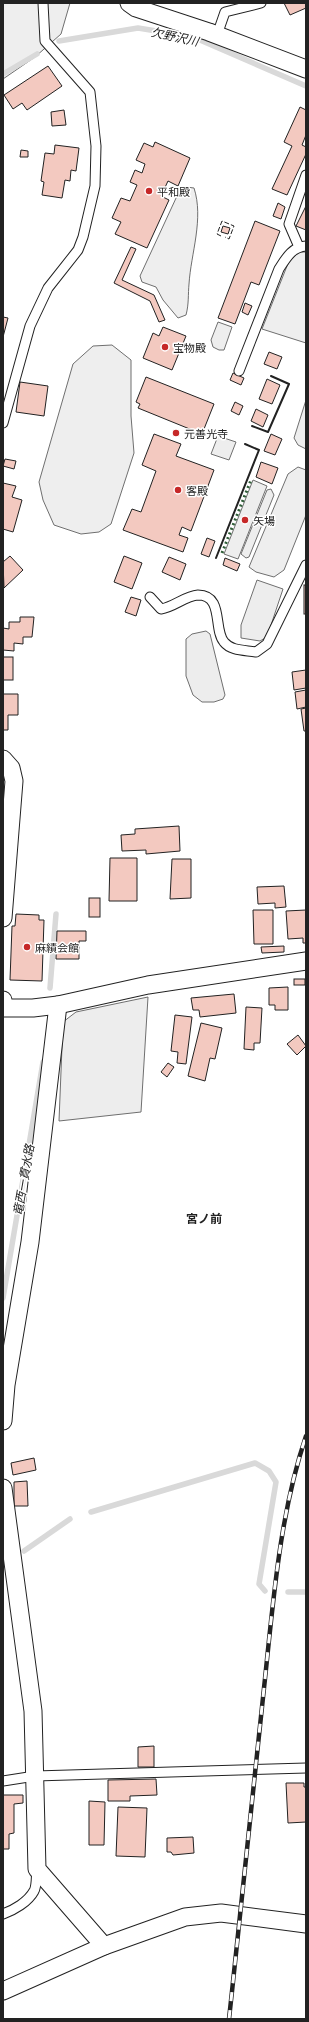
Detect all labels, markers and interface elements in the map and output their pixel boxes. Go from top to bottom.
water label: 欠野沢川 [150,24,202,48]
place label: 平和殿 [157,185,190,198]
marker: 平和殿 [144,186,154,196]
place label: 宝物殿 [173,341,206,354]
marker: 宝物殿 [160,342,170,352]
place label: 元善光寺 [184,427,228,440]
marker: 元善光寺 [171,428,181,438]
place label: 客殿 [186,484,208,497]
marker: 客殿 [173,485,183,495]
place label: 矢場 [253,514,275,527]
marker: 矢場 [240,515,250,525]
place label: 麻績会館 [35,941,79,954]
marker: 麻績会館 [22,942,32,952]
water label: 竜西一貫水路 [10,1142,36,1217]
district label: 宮ノ前 [186,1211,222,1225]

